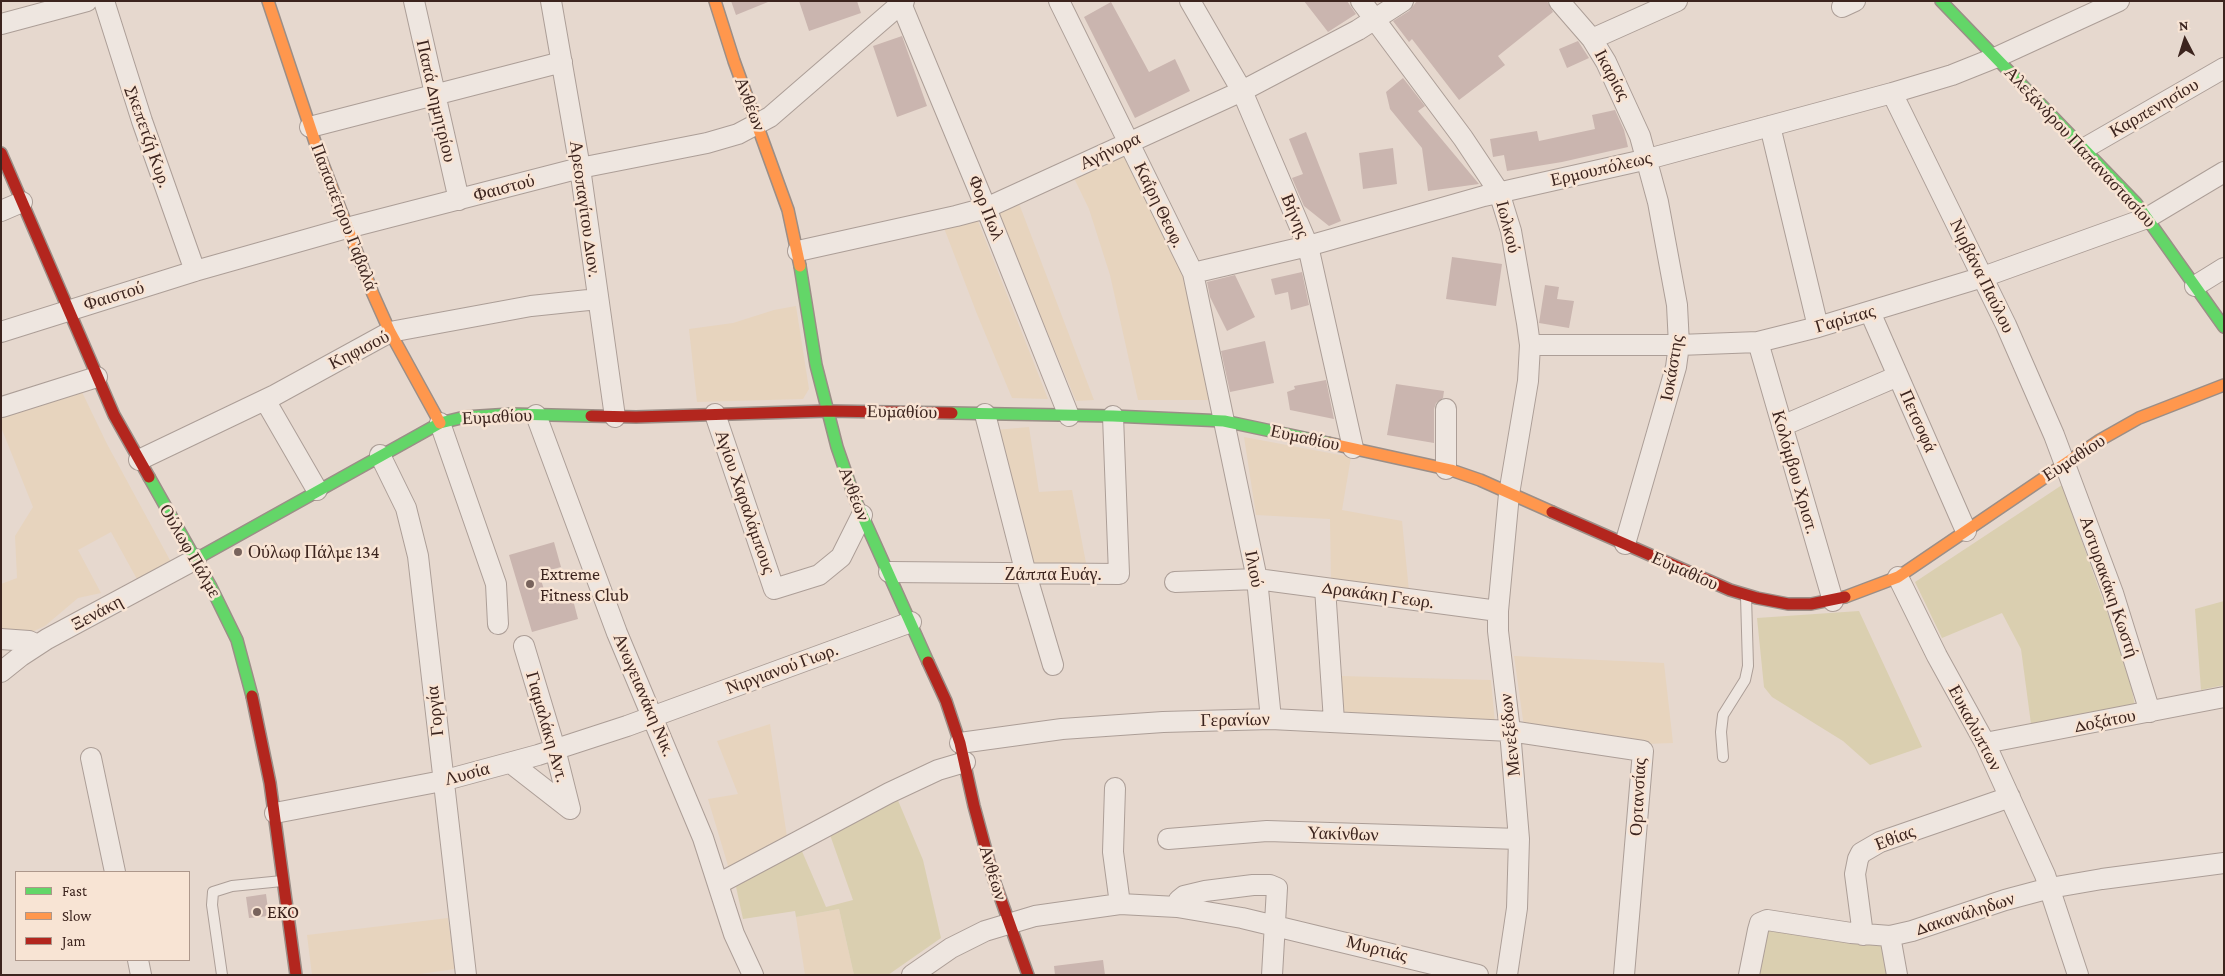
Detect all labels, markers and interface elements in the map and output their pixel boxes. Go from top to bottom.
north arrow [2160,15,2210,65]
text: N [2178,17,2189,33]
street label: Παπά Δημητρίου [411,38,461,164]
street label: Ικαρίας [1590,46,1634,104]
street label: Αλεξάνδρου Παπαναστασίου [2000,62,2160,232]
street label: Ανθέων [730,74,770,134]
street label: Καρπενησίου [2106,74,2202,142]
street label: Σκεπετζή Κυρ. [121,83,175,191]
street label: Αγήνορα [1076,128,1144,174]
street label: Αρεοπαγίτου Διον. [565,139,605,279]
street label: Παπαπέτρου Γαβαλά [306,140,382,294]
street label: Ερμουπόλεως [1548,147,1654,191]
street label: Καΐρη Θεοφ. [1129,159,1189,251]
street label: Φαιστού [471,170,537,206]
street label: Φορ Πωλ [963,172,1009,244]
street label: Βήνης [1276,191,1314,241]
street label: Ιωλκού [1491,199,1525,255]
street label: Νιρβάνα Παύλου [1945,215,2019,337]
street label: Φαιστού [81,277,147,315]
street label: Γαρίπας [1813,300,1877,338]
street label: Κηφισού [325,326,393,374]
street label: Ιοκάστης [1656,333,1688,403]
street label: Πετσοφά [1895,386,1941,456]
street label: Ευμαθίου [867,401,937,423]
street label: Ευμαθίου [461,404,533,430]
street label: Κολόμβου Χριστ. [1767,408,1823,536]
street label: Ευμαθίου [1268,420,1342,456]
street label: Αγίου Χαραλάμπους [710,427,780,577]
street label: Ευμαθίου [2039,430,2109,486]
street label: Ανθέων [834,464,874,524]
street label: Ούλωφ Πάλμε [154,500,226,602]
street label: Αστυρακάκη Κωστή [2075,514,2143,660]
place label: Ούλωφ Πάλμε 134 [248,541,380,563]
marker: Ούλωφ Πάλμε 134 [232,546,244,558]
street label: Ευμαθίου [1648,547,1722,595]
street label: Ιλιού [1240,549,1268,589]
place label: Extreme Fitness Club [540,563,629,606]
street label: Ζάππα Ευάγ. [1004,563,1102,585]
street label: Δρακάκη Γεωρ. [1321,576,1435,614]
marker: Extreme Fitness Club [524,578,536,590]
street label: Ξενάκη [68,591,126,635]
street label: Ανωγειανάκη Νικ. [608,630,680,760]
street label: Νιργιανού Γιωρ. [723,639,841,699]
street label: Γιαμαλάκη Αντ. [521,669,573,785]
street label: Ευκαλύπτων [1943,681,2007,775]
street label: Γοργία [422,685,448,737]
street label: Μενεξέδων [1495,692,1525,778]
street label: Δοξάτου [2072,704,2138,738]
street label: Γερανίων [1200,709,1270,731]
street label: Λυσία [442,758,492,790]
street label: Ορτανσίας [1625,758,1651,836]
street label: Εθίας [1872,821,1918,855]
street label: Υακίνθων [1307,822,1379,846]
street label: Ανθέων [974,843,1012,903]
legend [15,871,190,961]
text: Fast [62,883,87,899]
street label: Δακανάληδων [1913,888,2017,940]
place label: EKO [267,901,299,923]
marker: EKO [251,906,263,918]
text: Slow [62,908,91,924]
street label: Μυρτιάς [1344,931,1410,967]
text: Jam [62,933,85,949]

